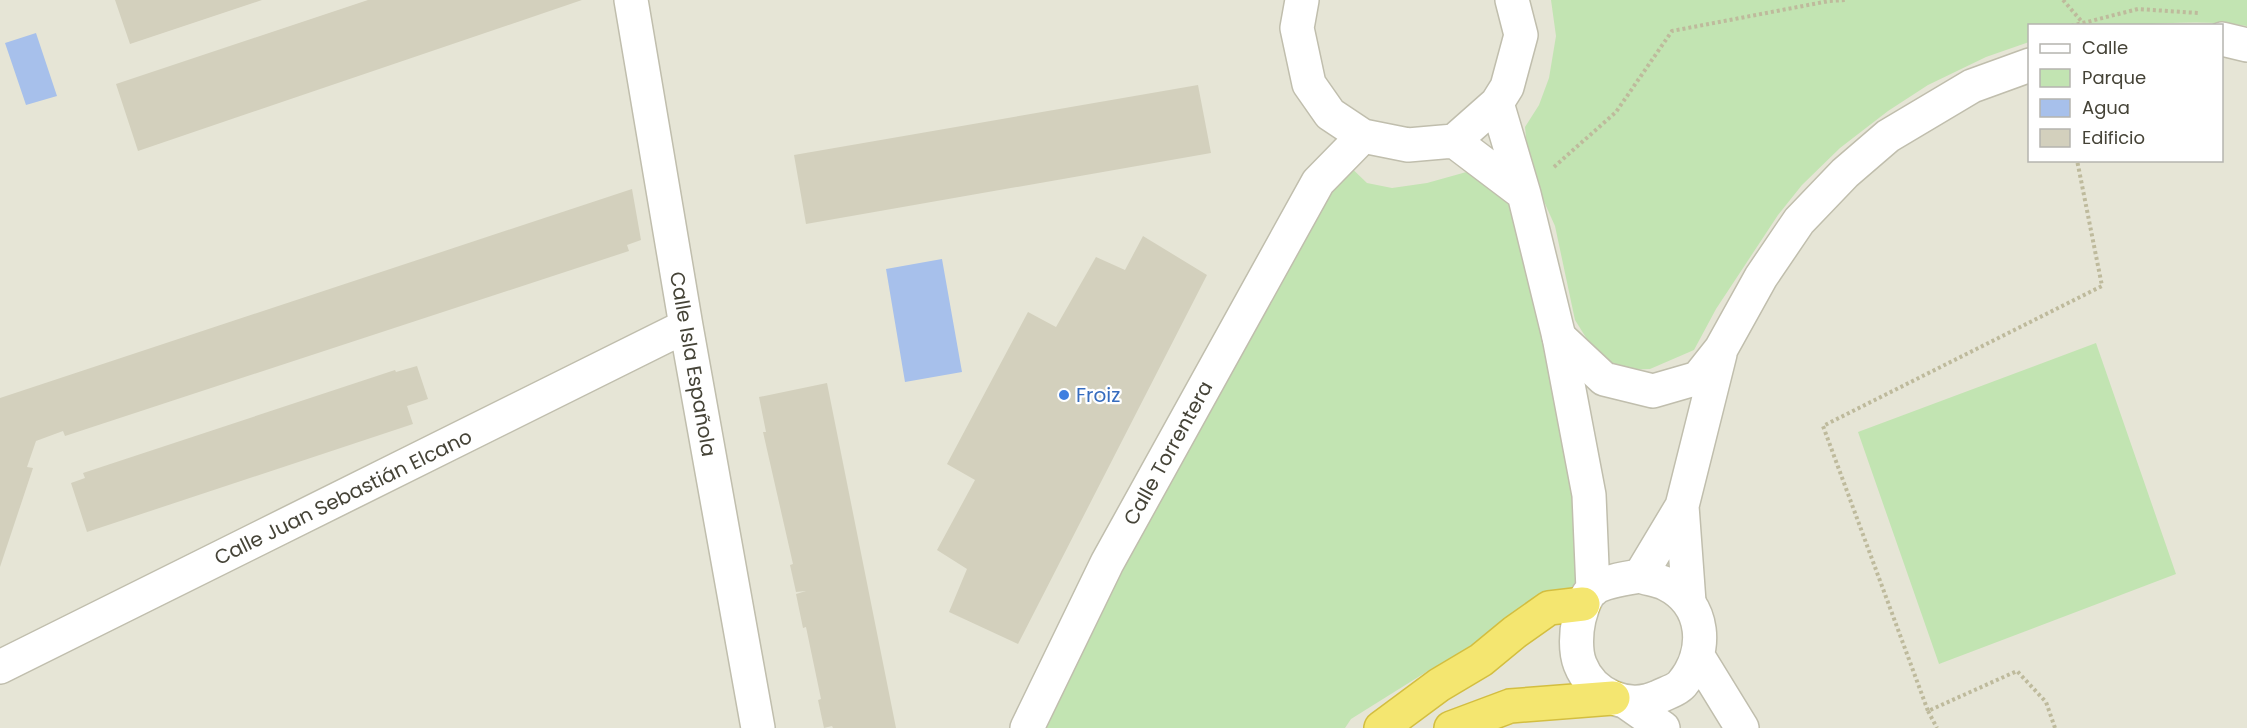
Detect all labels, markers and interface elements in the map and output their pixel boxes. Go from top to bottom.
legend [2028,24,2223,162]
text: Calle [2082,35,2128,60]
text: Parque [2082,65,2146,90]
text: Agua [2082,95,2130,120]
text: Edificio [2082,125,2145,150]
street label: Calle Isla Española [663,269,723,459]
street label: Calle Torrentera [1117,376,1219,530]
place label: Froiz [1076,381,1120,409]
marker: Froiz [1057,388,1071,402]
street label: Calle Juan Sebastián Elcano [209,422,477,572]

